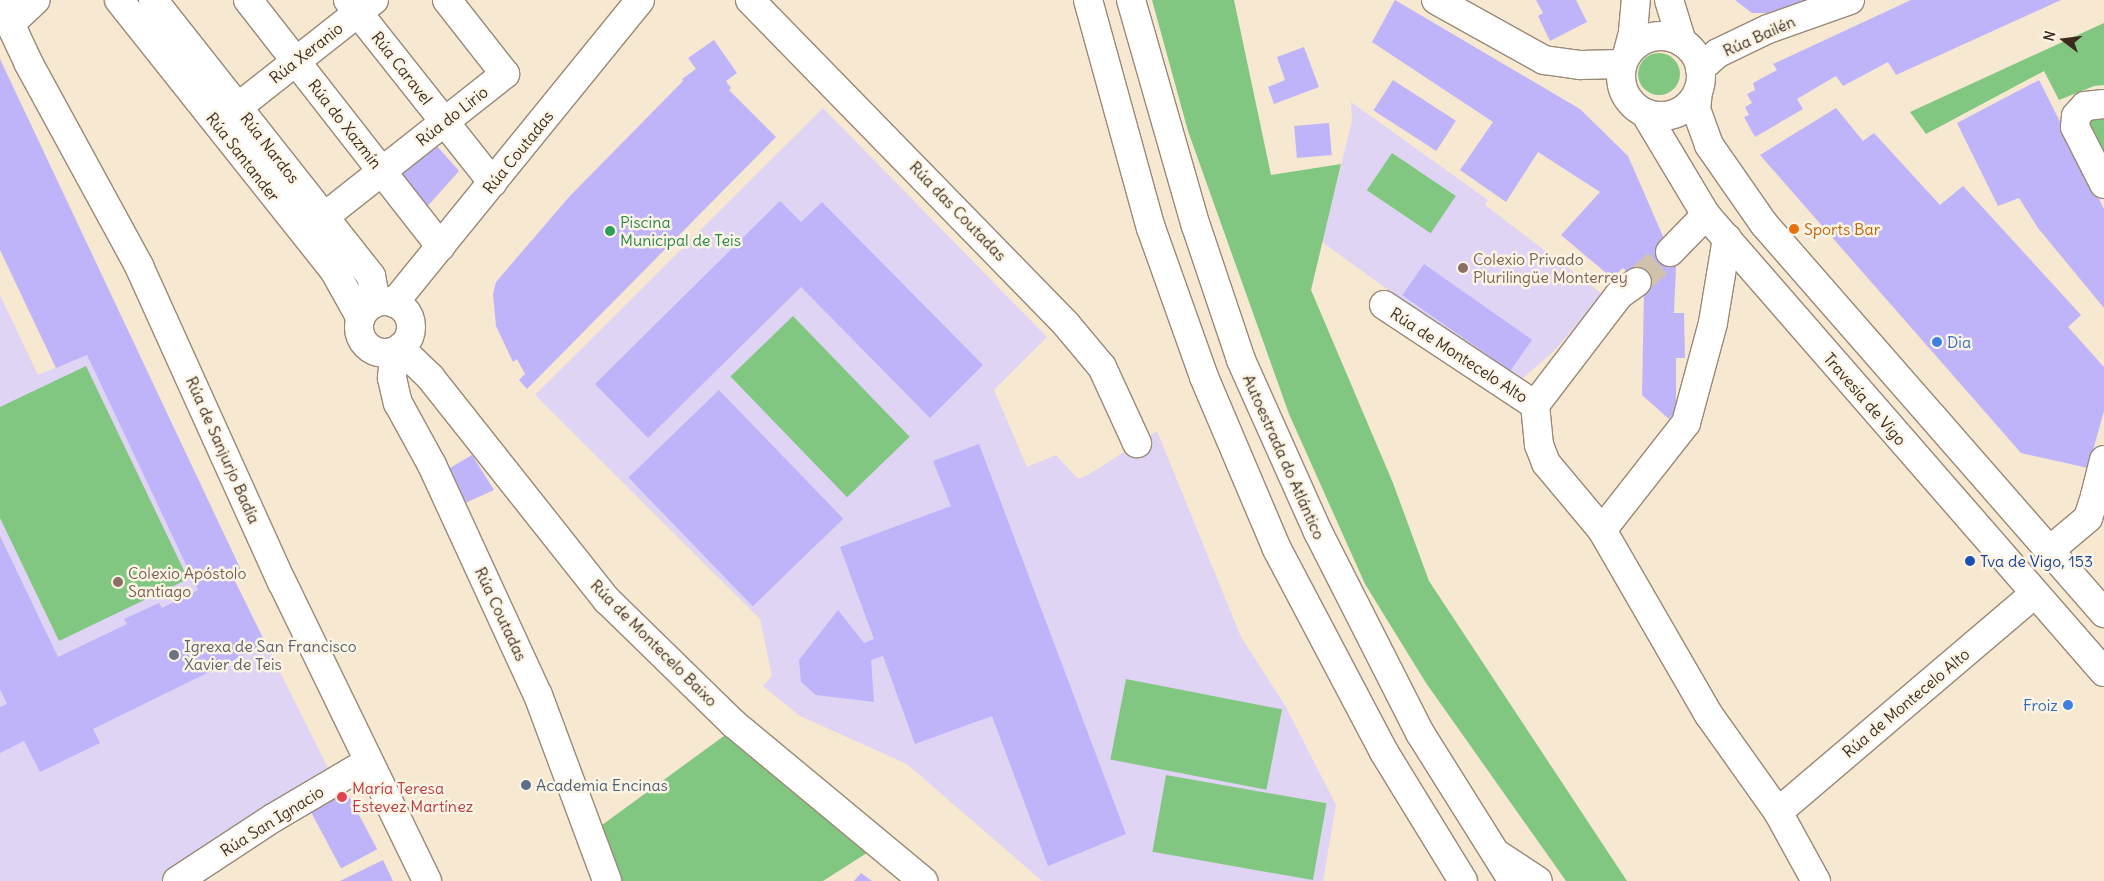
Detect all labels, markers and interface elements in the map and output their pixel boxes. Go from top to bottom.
street label: Rúa Bailén [1720,12,1798,60]
north arrow [2039,15,2089,65]
street label: Rúa Xeranio [266,18,346,88]
street label: Rúa Caravel [368,28,436,108]
text: N [2040,29,2059,43]
street label: Rúa do Xazmín [304,76,386,172]
street label: Rúa do Lirio [412,82,492,150]
street label: Rúa Coutadas [479,107,557,197]
street label: Rúa Santander [202,109,284,205]
street label: Rúa Nardos [236,109,304,187]
street label: Rúa das Coutadas [906,157,1010,265]
place label: Piscina Municipal de Teis [620,212,741,250]
place label: Sports Bar [1804,219,1880,239]
marker: Sports Bar [1788,223,1800,235]
marker: Piscina Municipal de Teis [604,225,616,237]
place label: Colexio Privado Plurilingüe Monterrey [1473,249,1628,287]
marker: Colexio Privado Plurilingüe Monterrey [1457,262,1469,274]
street label: Rúa de Montecelo Alto [1387,303,1531,407]
place label: Dia [1947,332,1971,352]
marker: Dia [1931,336,1943,348]
street label: Travesía de Vigo [1820,349,1910,449]
street label: Autoestrada do Atlántico [1239,372,1329,542]
street label: Rúa de Sanjurjo Badía [182,374,264,526]
place label: Tva de Vigo, 153 [1980,551,2093,571]
marker: Tva de Vigo, 153 [1964,555,1976,567]
place label: Colexio Apóstolo Santiago [128,563,246,601]
street label: Rúa Coutadas [471,564,531,664]
marker: Colexio Apóstolo Santiago [112,576,124,588]
street label: Rúa de Montecelo Baixo [587,576,721,710]
place label: Igrexa de San Francisco Xavier de Teis [184,636,357,674]
street label: Rúa de Montecelo Alto [1839,644,1973,762]
marker: Igrexa de San Francisco Xavier de Teis [168,649,180,661]
place label: Froiz [2023,695,2058,715]
marker: Froiz [2062,699,2074,711]
place label: Academia Encinas [536,775,668,795]
place label: María Teresa Estevez Martínez [352,778,473,816]
marker: Academia Encinas [520,779,532,791]
street label: Rúa San Ignacio [217,782,327,860]
marker: María Teresa Estevez Martínez [336,791,348,803]

